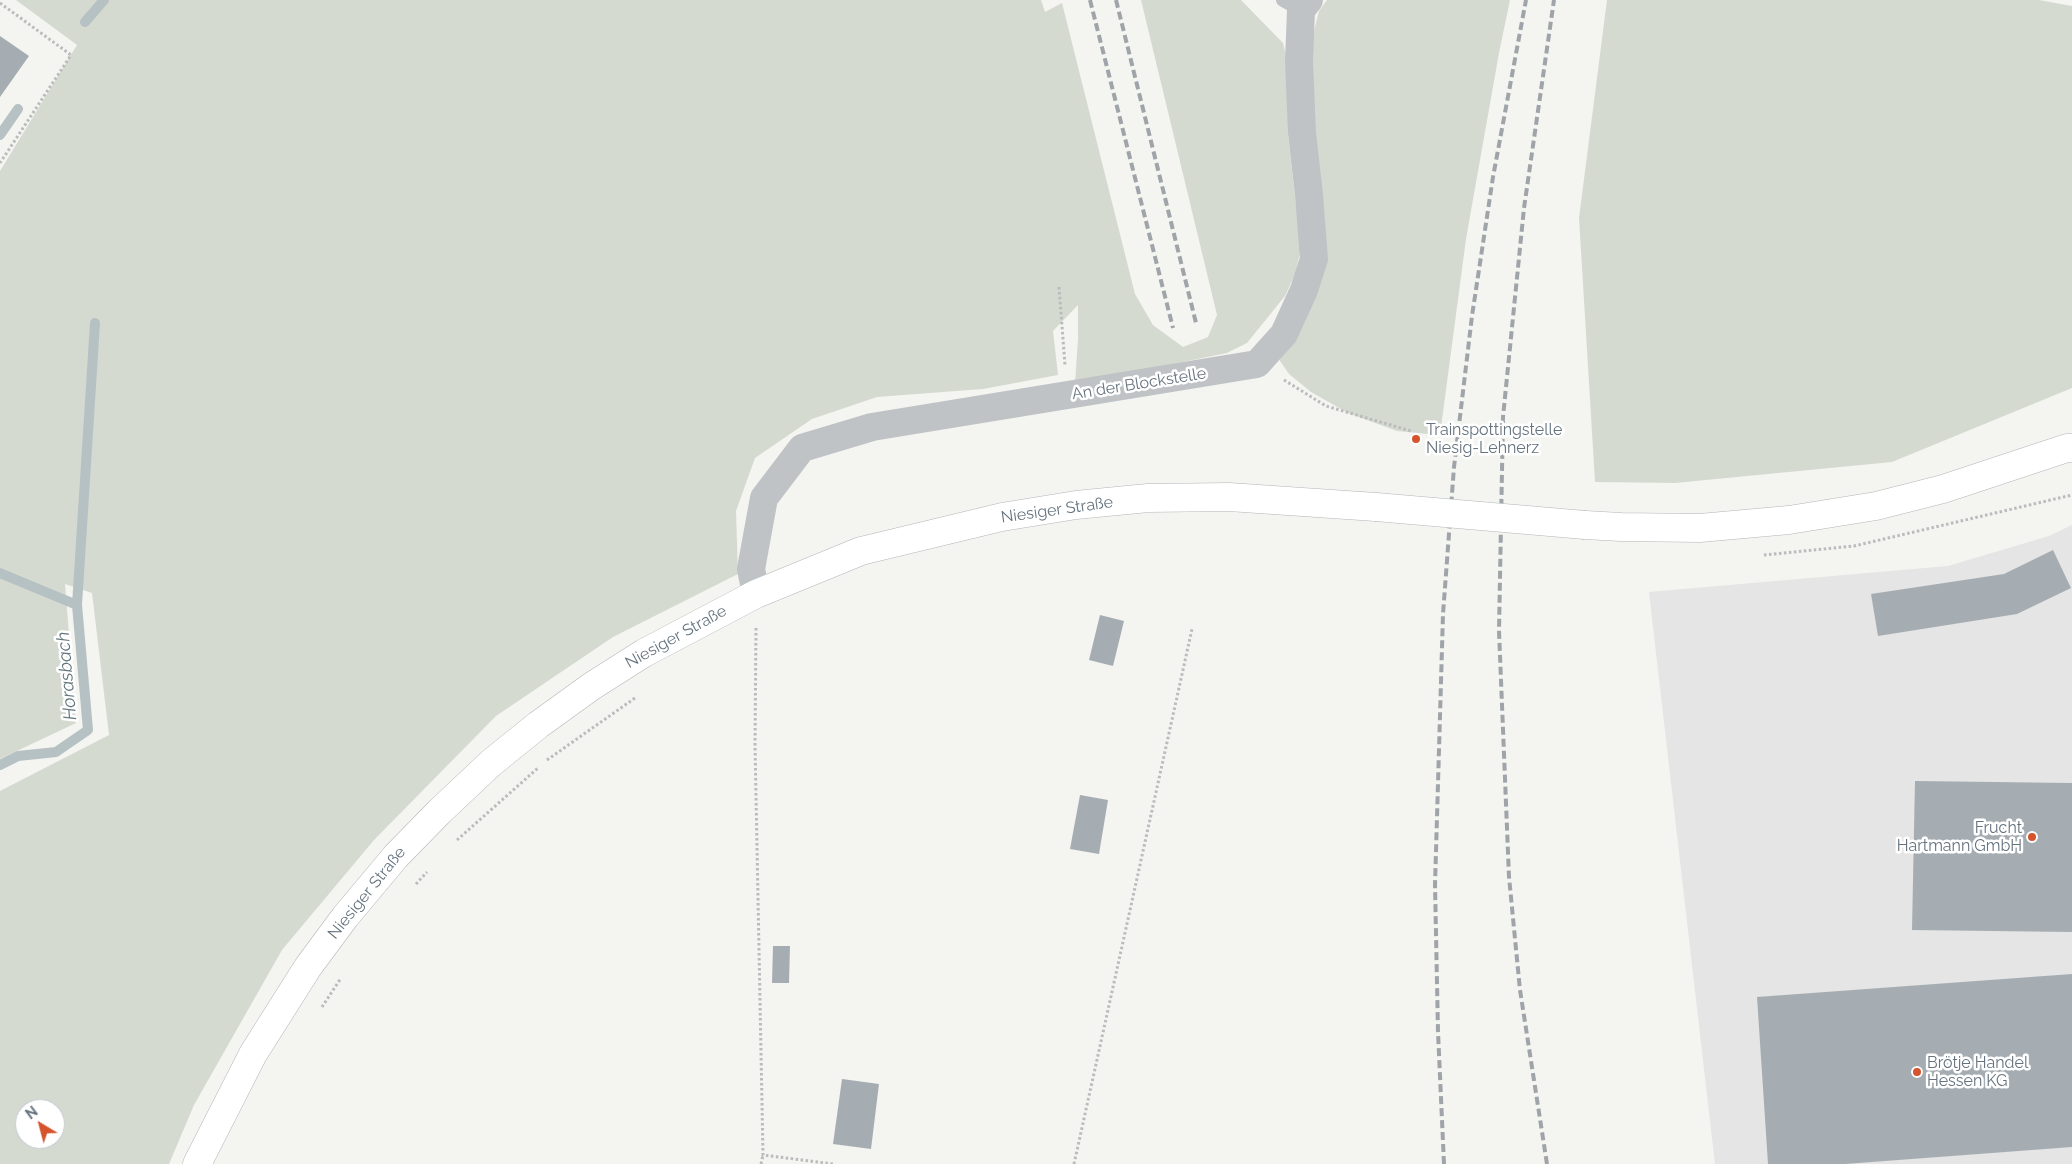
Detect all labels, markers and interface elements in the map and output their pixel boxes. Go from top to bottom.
street label: An der Blockstelle [1071,364,1207,404]
place label: Trainspottingstelle Niesig-Lehnerz [1426,420,1562,458]
marker: Trainspottingstelle Niesig-Lehnerz [1410,433,1422,445]
street label: Niesiger Straße [1000,493,1114,527]
street label: Niesiger Straße [622,601,730,673]
water label: Horasbach [52,631,82,721]
place label: Frucht Hartmann GmbH [1897,818,2022,856]
marker: Frucht Hartmann GmbH [2026,831,2038,843]
street label: Niesiger Straße [324,843,410,943]
place label: Brötje Handel Hessen KG [1927,1053,2028,1091]
marker: Brötje Handel Hessen KG [1911,1066,1923,1078]
north arrow [15,1099,65,1149]
text: N [22,1103,41,1122]

